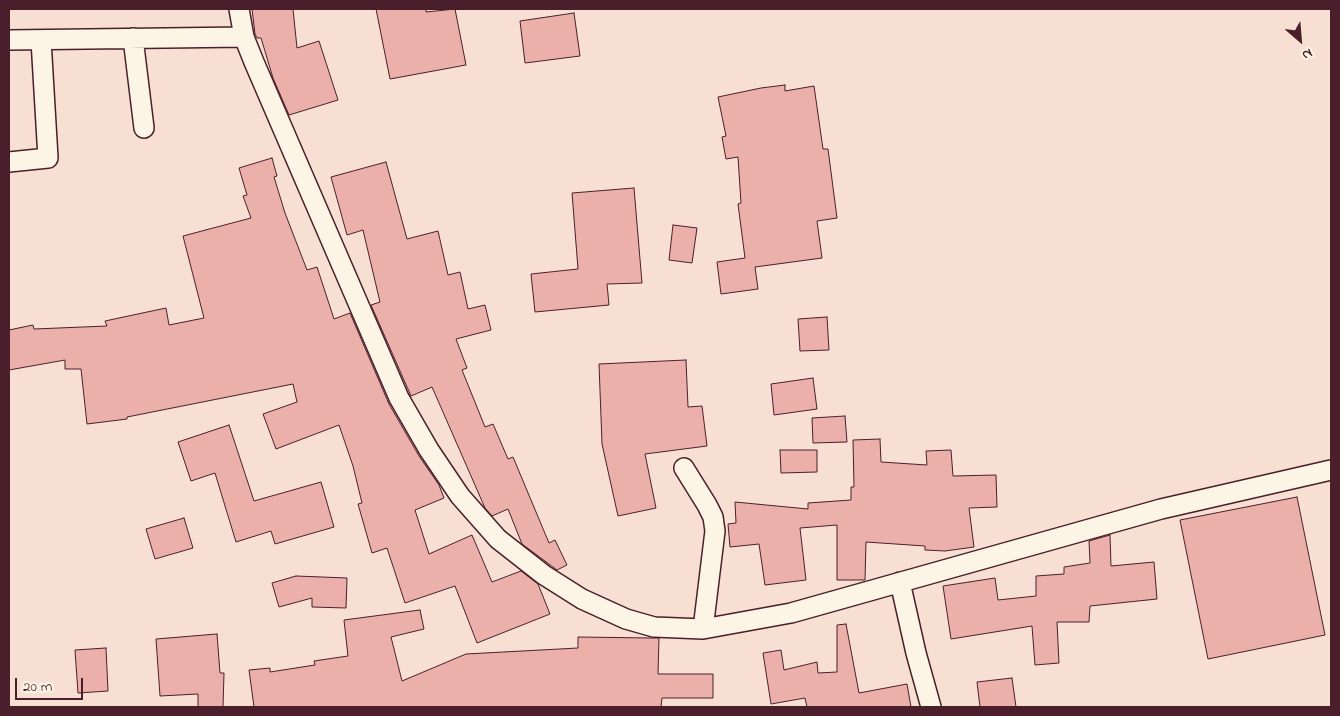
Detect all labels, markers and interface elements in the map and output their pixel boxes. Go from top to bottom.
north arrow [1275,15,1325,65]
text: N [1298,42,1316,65]
scale bar [18,668,85,700]
text: 20 m [23,676,52,698]

